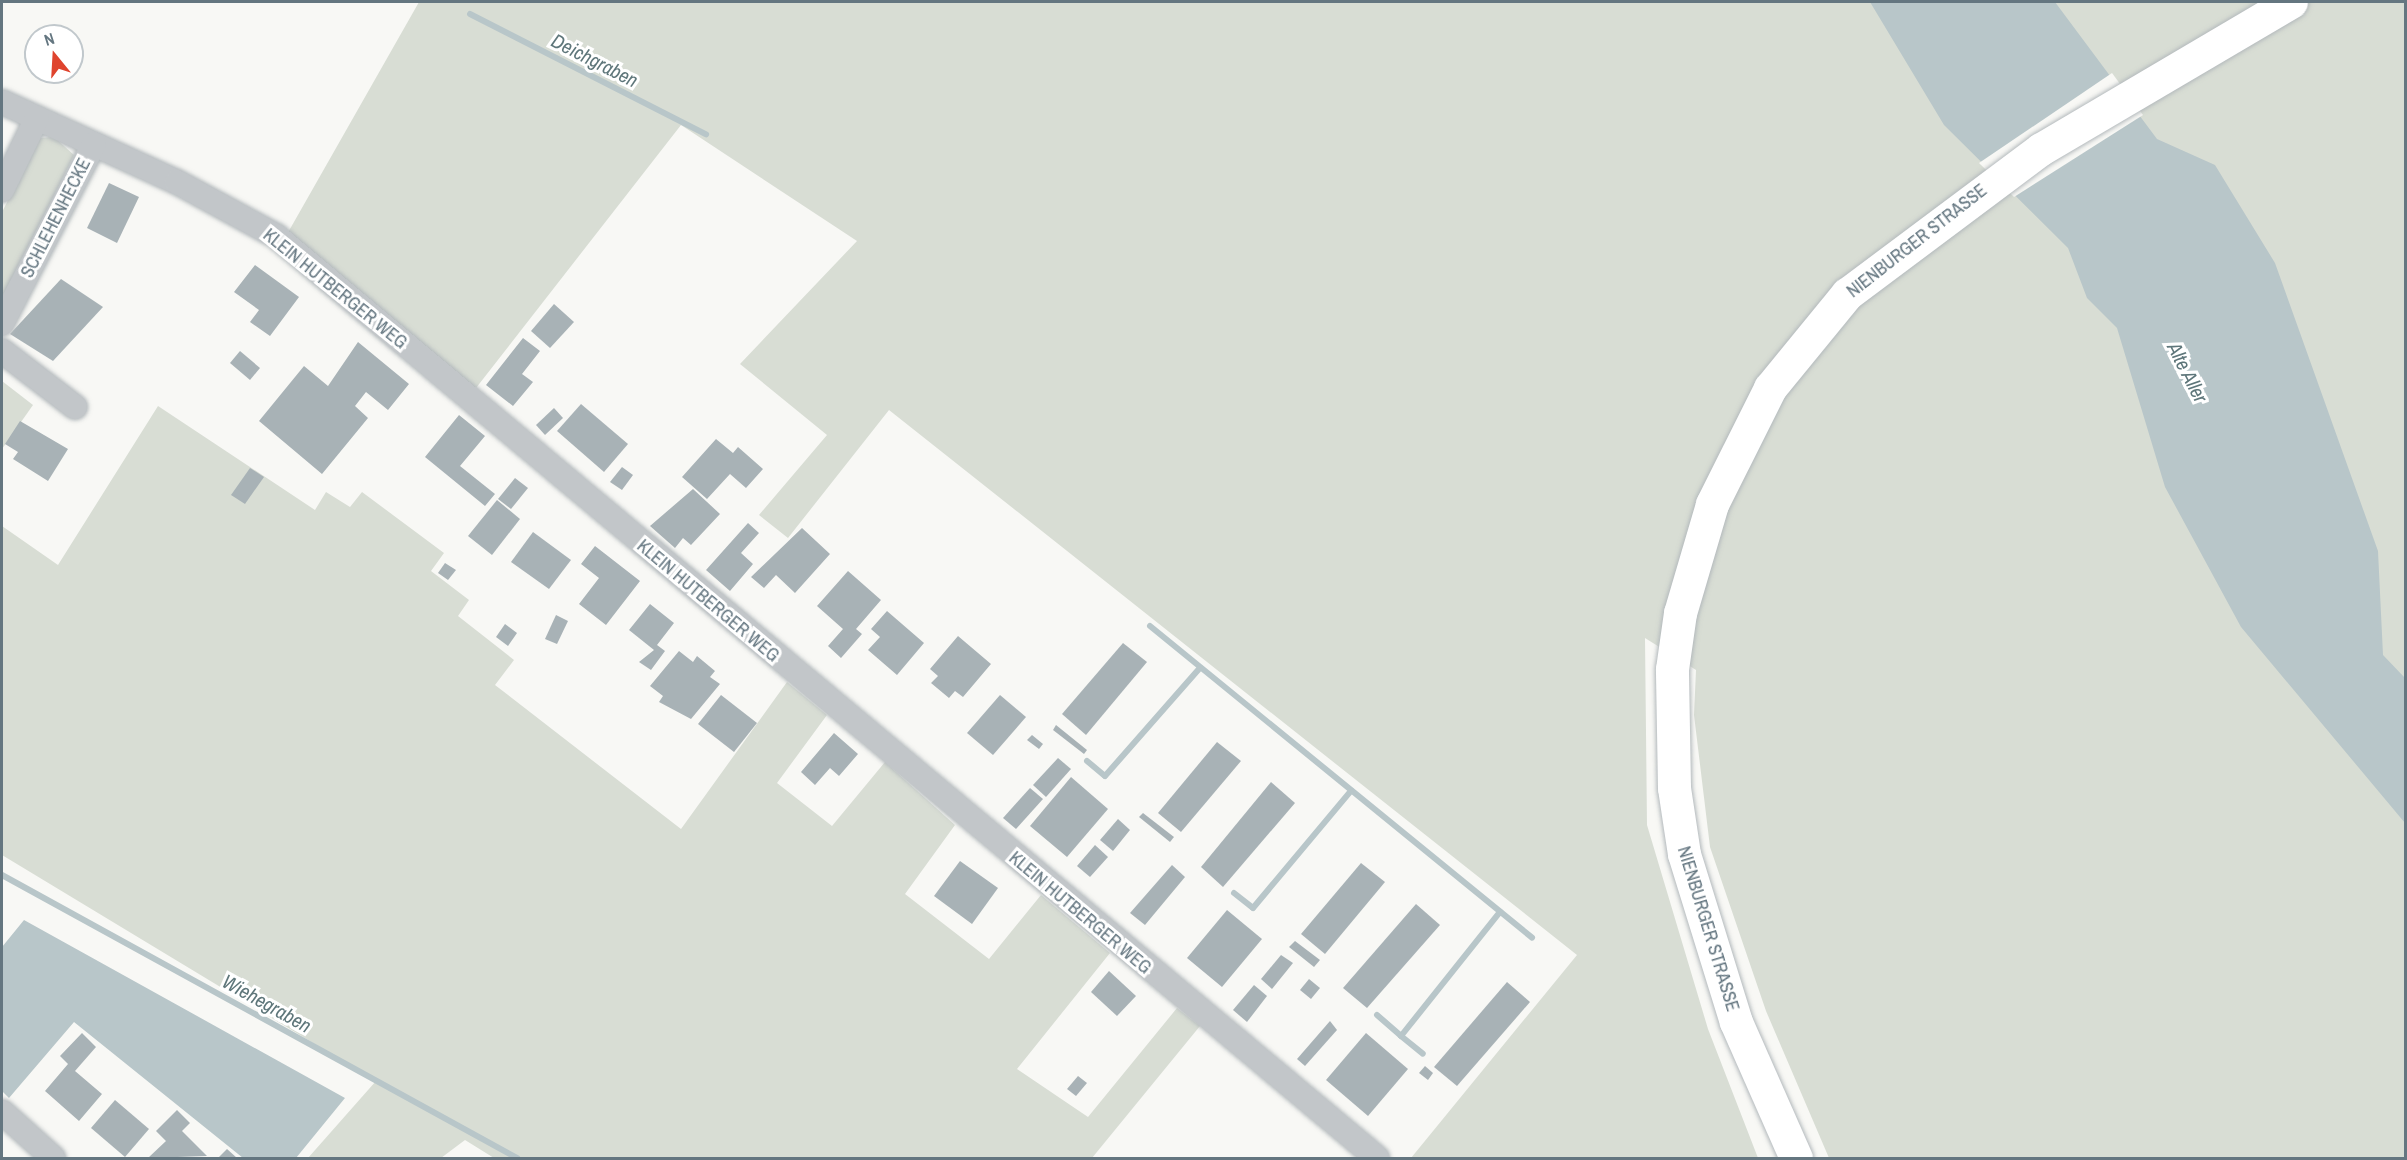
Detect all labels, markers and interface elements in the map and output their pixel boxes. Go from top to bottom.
north arrow [24,24,84,84]
text: N [41,27,57,51]
water label: Deichgraben [548,28,642,92]
street label: SCHLEHENHECKE [17,155,95,281]
street label: NIENBURGER STRASSE [1843,180,1991,302]
street label: KLEIN HUTBERGER WEG [259,224,411,354]
water label: Alte Aller [2162,337,2214,407]
street label: KLEIN HUTBERGER WEG [633,535,783,667]
street label: NIENBURGER STRASSE [1673,844,1743,1014]
street label: KLEIN HUTBERGER WEG [1005,847,1155,979]
water label: Wiehegraben [218,969,316,1037]

